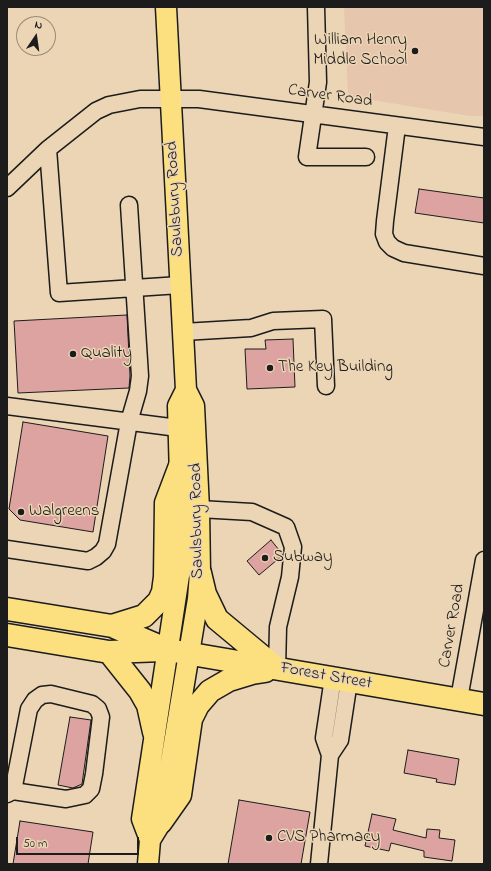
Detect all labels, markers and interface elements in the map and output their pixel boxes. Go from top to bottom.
north arrow [16,16,56,56]
text: N [33,17,44,34]
place label: William Henry Middle School [313,31,407,71]
marker: William Henry Middle School [410,46,420,56]
street label: Carver Road [287,81,373,113]
street label: Saulsbury Road [163,141,189,257]
place label: Quality [81,344,132,364]
marker: Quality [68,349,78,359]
place label: The Key Building [278,358,393,378]
marker: The Key Building [265,363,275,373]
street label: Saulsbury Road [187,463,209,579]
place label: Walgreens [29,502,99,522]
marker: Walgreens [16,507,26,517]
place label: Subway [273,548,332,568]
marker: Subway [260,553,270,563]
street label: Carver Road [436,582,470,670]
street label: Forest Street [279,659,373,695]
place label: CVS Pharmacy [277,828,380,848]
scale bar [18,829,141,855]
marker: CVS Pharmacy [264,833,274,843]
text: 50 m [23,835,47,853]

